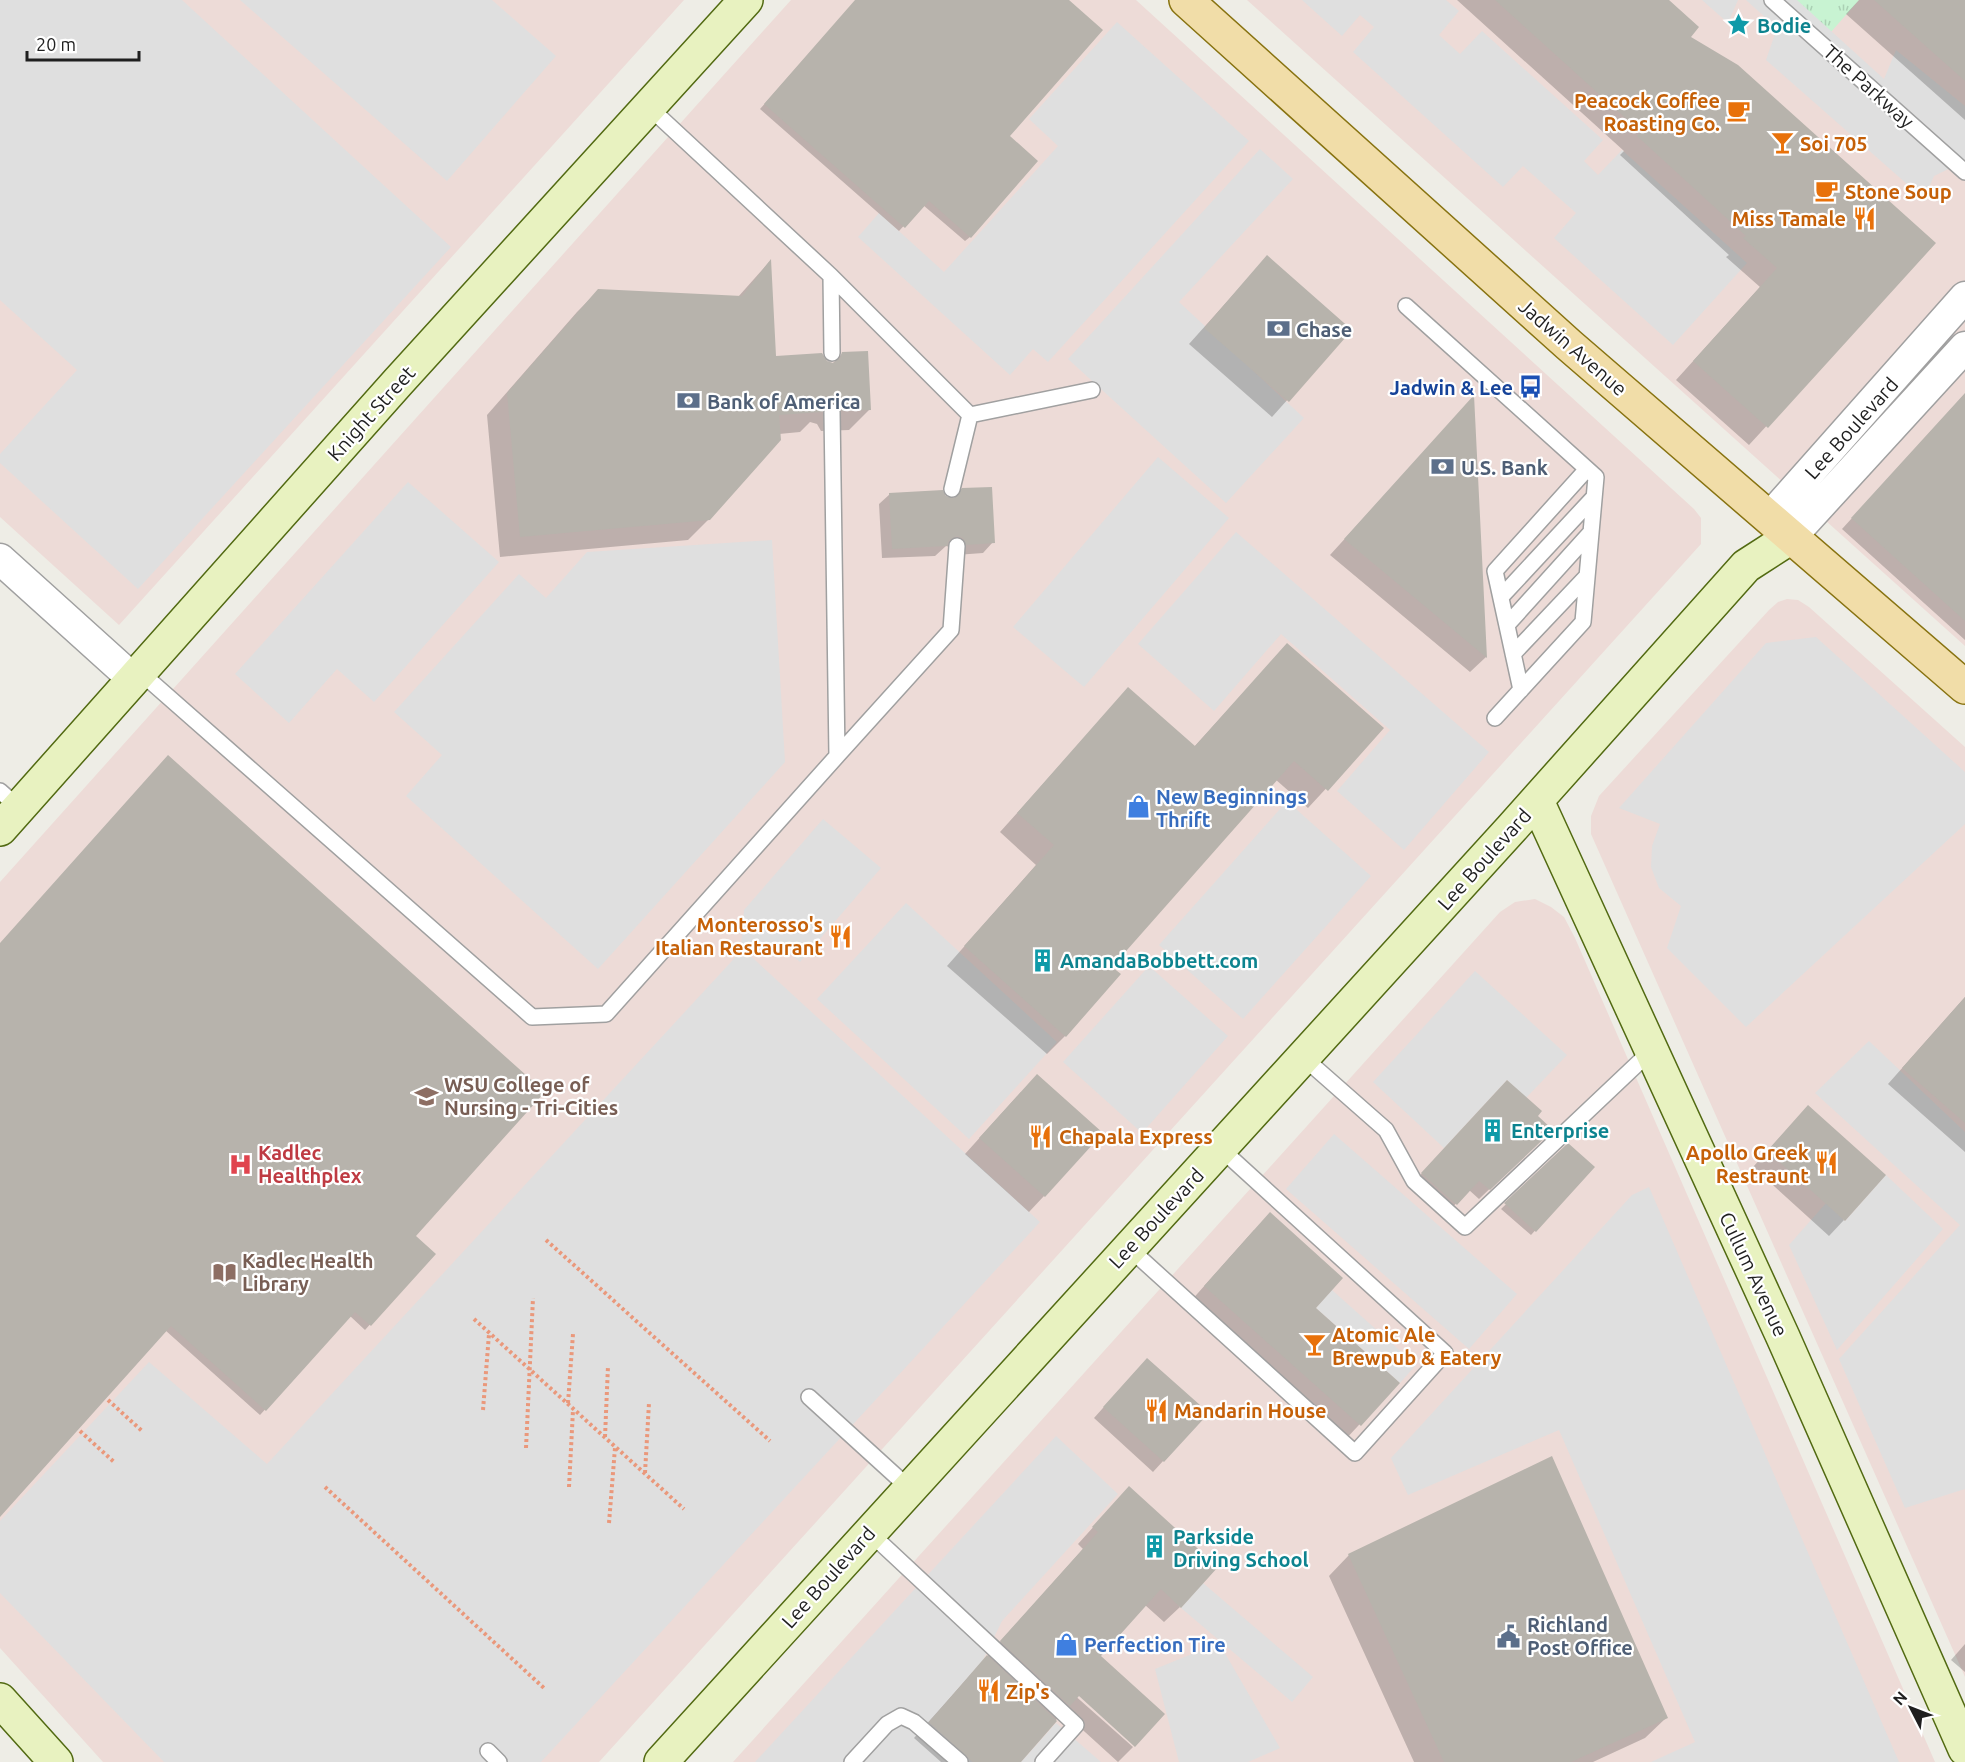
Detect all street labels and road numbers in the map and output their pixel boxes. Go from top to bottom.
street label: The Parkway [1819,40,1919,133]
street label: Jadwin Avenue [1514,294,1632,400]
street label: Knight Street [322,361,420,465]
street label: Lee Boulevard [1800,373,1902,483]
street label: Lee Boulevard [1433,804,1535,914]
street label: Lee Boulevard [1104,1163,1208,1273]
street label: Cullum Avenue [1715,1208,1793,1340]
street label: Lee Boulevard [777,1522,879,1632]

